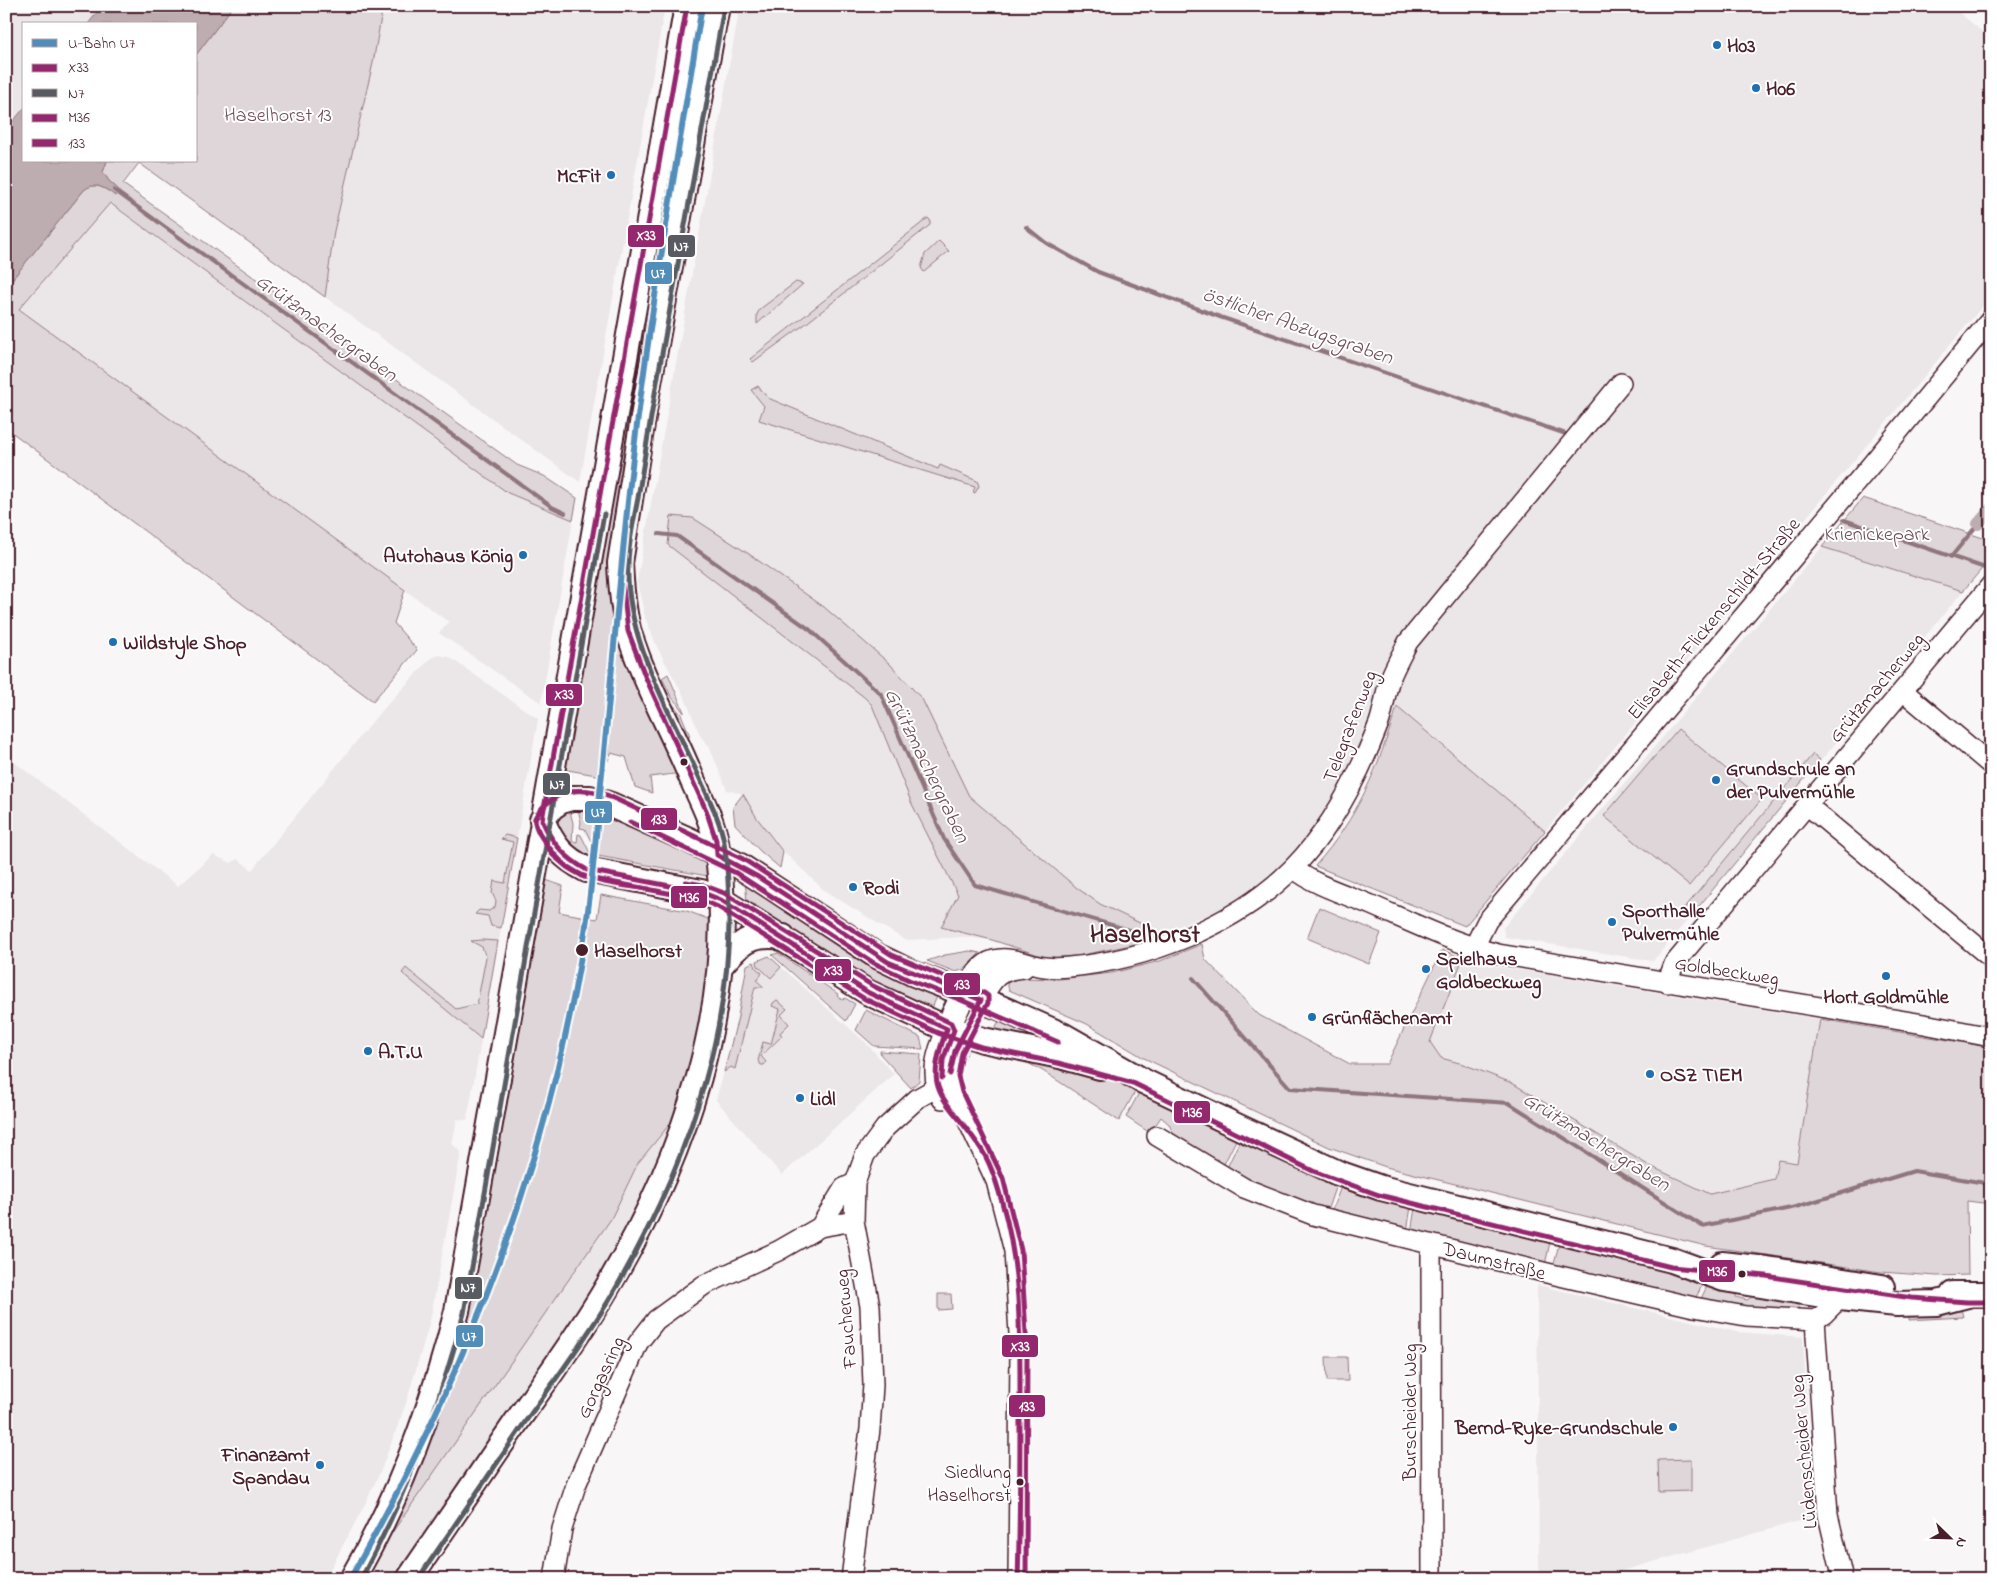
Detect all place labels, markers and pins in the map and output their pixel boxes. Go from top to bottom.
place label: H03 [1727,33,1756,62]
marker: H03 [1711,39,1723,51]
place label: H06 [1766,76,1795,105]
marker: H06 [1750,82,1762,94]
place label: McFit [557,163,601,192]
marker: McFit [605,169,617,181]
place label: Autohaus König [383,543,513,573]
marker: Autohaus König [517,549,529,561]
place label: Wildstyle Shop [123,630,247,660]
marker: Wildstyle Shop [107,636,119,648]
place label: Grundschule an der Pulvermühle [1726,756,1856,808]
unlabelled marker [679,757,689,767]
marker: Grundschule an der Pulvermühle [1710,774,1722,786]
place label: Rodi [863,875,900,904]
marker: Rodi [847,881,859,893]
place label: Sporthalle Pulvermühle [1622,898,1720,950]
marker: Sporthalle Pulvermühle [1606,916,1618,928]
place label: Haselhorst [594,938,682,967]
marker: Haselhorst [574,942,590,958]
place label: Spielhaus Goldbeckweg [1436,946,1541,999]
marker: Spielhaus Goldbeckweg [1420,963,1432,975]
marker: Hort Goldmühle [1880,970,1892,982]
place label: Hort Goldmühle [1823,984,1950,1013]
place label: Grünflächenamt [1322,1005,1453,1034]
marker: Grünflächenamt [1306,1011,1318,1023]
place label: A.T.U [378,1039,423,1068]
marker: A.T.U [362,1045,374,1057]
place label: OSZ TIEM [1660,1062,1743,1091]
marker: OSZ TIEM [1644,1068,1656,1080]
place label: Lidl [810,1086,836,1115]
marker: Lidl [794,1092,806,1104]
unlabelled marker [1737,1269,1747,1279]
place label: Bernd-Ryke-Grundschule [1454,1415,1664,1445]
marker: Bernd-Ryke-Grundschule [1667,1421,1679,1433]
place label: Finanzamt Spandau [221,1442,310,1494]
marker: Finanzamt Spandau [314,1459,326,1471]
place label: Siedlung Haselhorst [927,1460,1012,1510]
marker: Siedlung Haselhorst [1015,1477,1025,1487]

